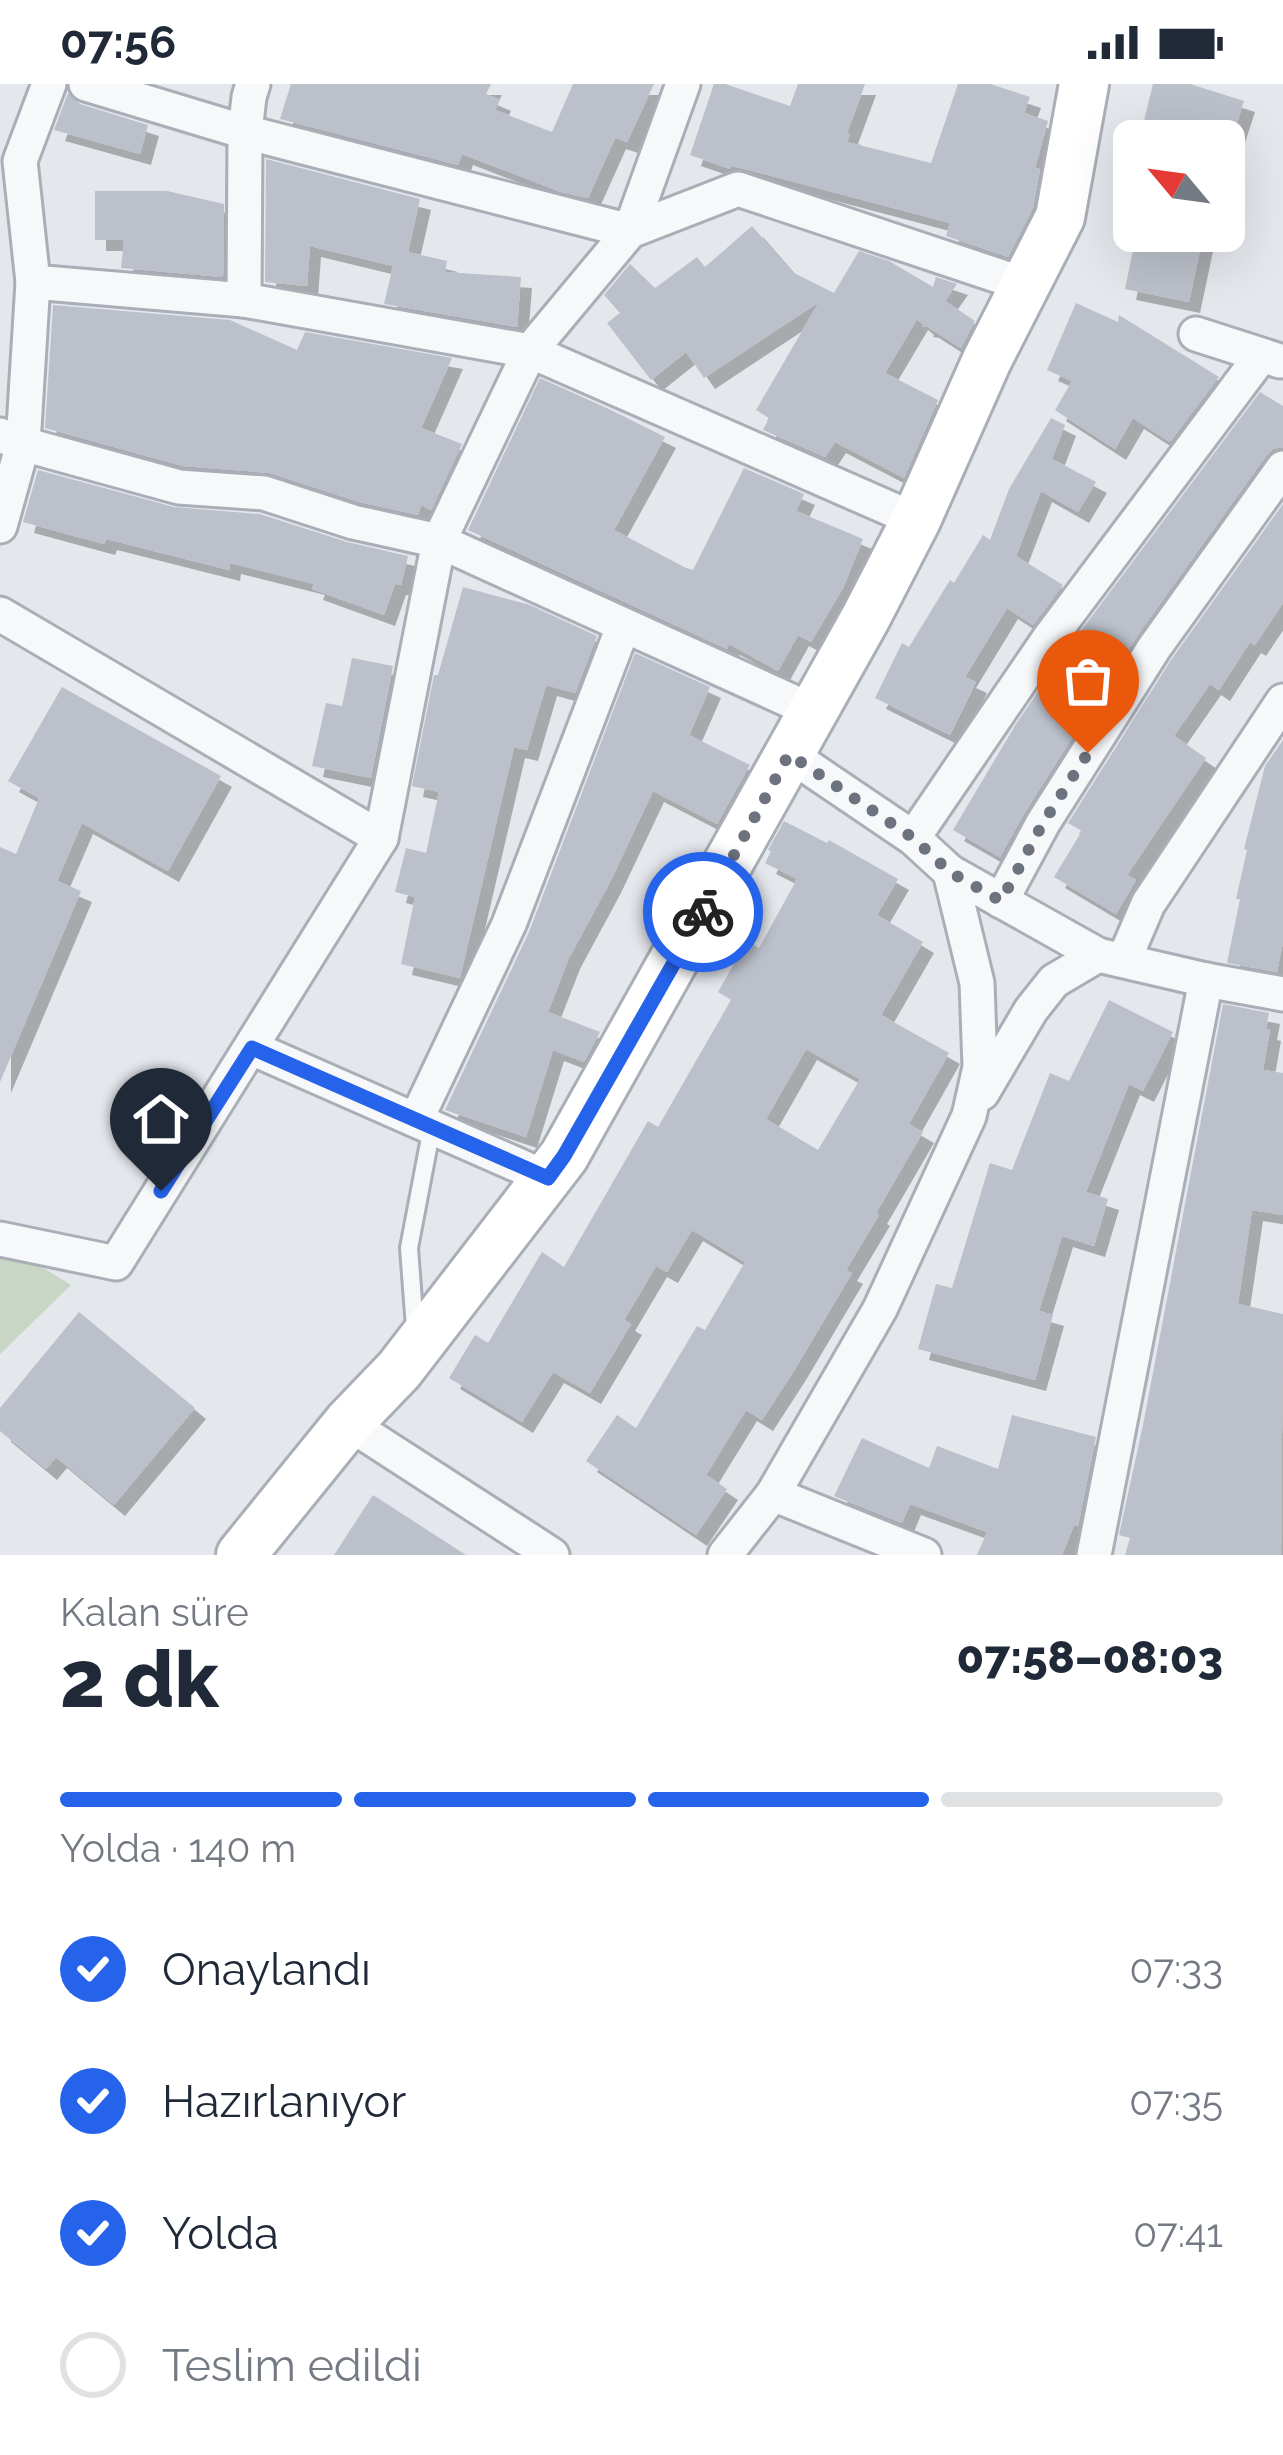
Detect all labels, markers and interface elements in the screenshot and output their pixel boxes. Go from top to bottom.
text: 07:56 [60,16,176,69]
north arrow [1113,120,1245,252]
map controls [1113,120,1245,252]
pin [1037,630,1139,753]
icon: bag [1055,648,1121,714]
courier [643,852,763,972]
icon: bike [670,879,736,945]
pin [110,1068,212,1191]
icon: home [128,1086,194,1152]
text: Kalan süre [60,1589,249,1635]
text: 07:58–08:03 [957,1631,1223,1684]
text: 2 dk [60,1634,219,1725]
text: Yolda · 140 m [60,1825,296,1871]
icon: check [60,1936,126,2002]
text: Onaylandı [162,1943,371,1996]
text: 07:33 [1130,1946,1223,1992]
icon: check [60,2068,126,2134]
text: Hazırlanıyor [162,2075,406,2128]
text: 07:35 [1129,2078,1223,2124]
icon: check [60,2200,126,2266]
text: Yolda [162,2207,279,2260]
text: 07:41 [1133,2210,1223,2256]
text: Teslim edildi [162,2339,422,2392]

